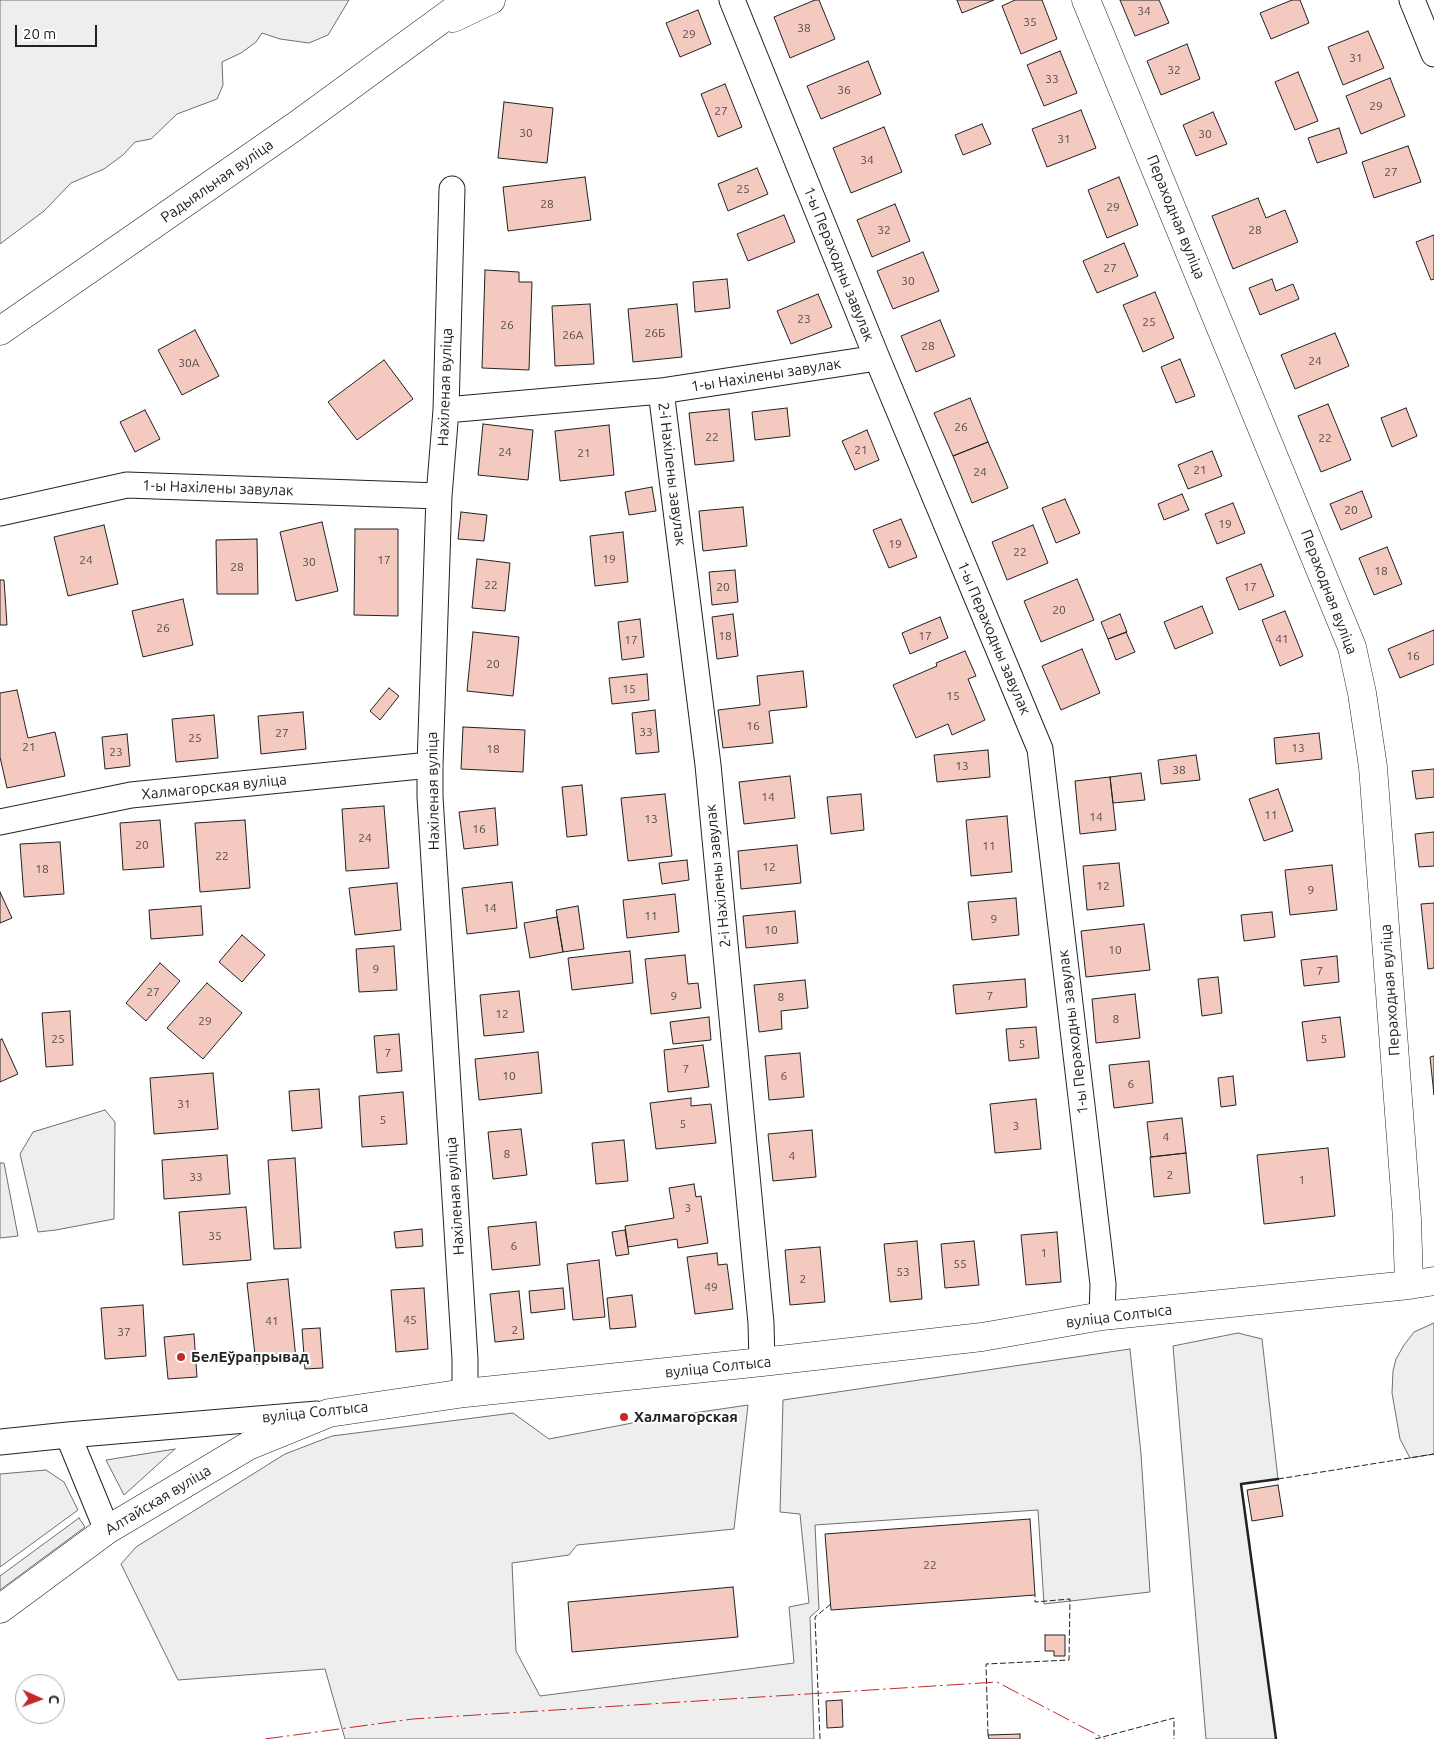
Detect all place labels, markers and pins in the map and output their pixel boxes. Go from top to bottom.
place label: БелЕўрапрывад [191,1348,309,1366]
marker: БелЕўрапрывад [175,1351,187,1363]
place label: Халмагорская [634,1408,738,1426]
marker: Халмагорская [618,1411,630,1423]

